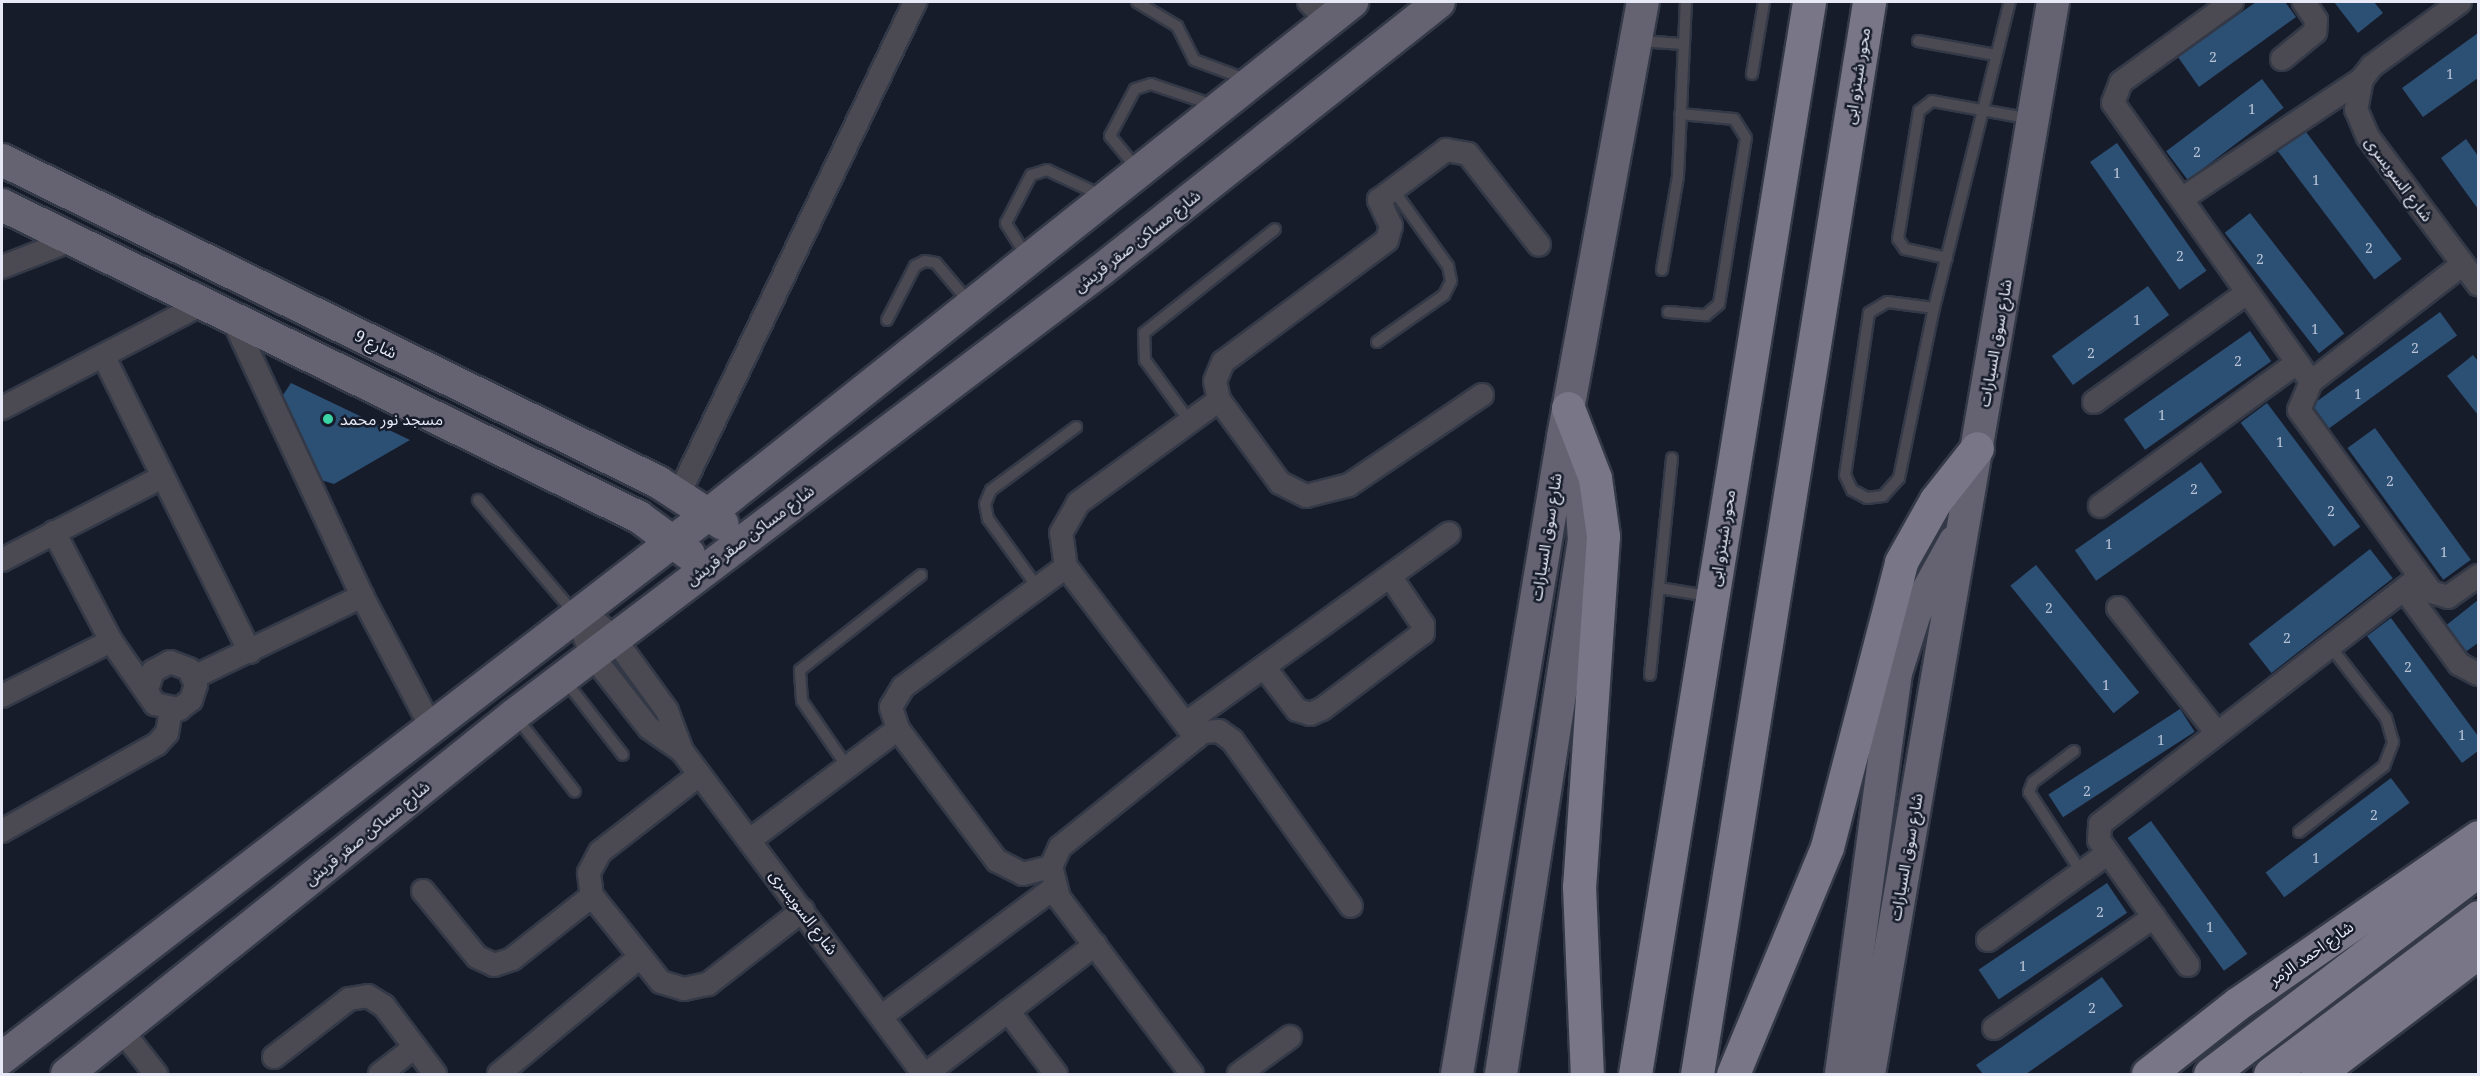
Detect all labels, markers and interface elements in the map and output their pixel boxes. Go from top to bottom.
street label: محور شينزو ابى [1840,26,1874,126]
house number: 2 [2209,49,2217,65]
house number: 1 [2446,66,2454,82]
house number: 1 [2248,101,2256,117]
street label: شارع السويسرى [2361,133,2437,225]
house number: 2 [2193,144,2201,160]
house number: 1 [2113,165,2121,181]
house number: 1 [2312,172,2320,188]
street label: شارع مساكن صقر قريش [1070,186,1204,296]
house number: 2 [2365,240,2373,256]
house number: 2 [2176,248,2184,264]
house number: 2 [2256,251,2264,267]
street label: شارع سوق السيارات [1974,278,2016,408]
house number: 1 [2133,312,2141,328]
house number: 1 [2311,321,2319,337]
street label: شارع 9 [352,326,400,362]
house number: 2 [2411,340,2419,356]
house number: 2 [2087,345,2095,361]
house number: 2 [2234,353,2242,369]
house number: 1 [2354,386,2362,402]
house number: 1 [2158,407,2166,423]
place label: مسجد نور محمد [340,409,443,429]
marker: مسجد نور محمد [321,412,335,426]
house number: 1 [2276,434,2284,450]
street label: شارع سوق السيارات [1526,472,1566,602]
house number: 2 [2386,473,2394,489]
street label: شارع مساكن صقر قريش [682,481,818,589]
house number: 2 [2190,481,2198,497]
street label: محور شينزو ابى [1705,488,1739,588]
house number: 2 [2327,503,2335,519]
house number: 1 [2105,536,2113,552]
house number: 1 [2440,544,2448,560]
house number: 2 [2045,600,2053,616]
house number: 2 [2283,630,2291,646]
house number: 2 [2404,659,2412,675]
house number: 1 [2102,677,2110,693]
house number: 1 [2458,727,2466,743]
house number: 1 [2157,732,2165,748]
street label: شارع مساكن صقر قريش [301,777,433,889]
house number: 2 [2083,783,2091,799]
street label: شارع سوق السيارات [1885,792,1927,922]
house number: 2 [2370,807,2378,823]
house number: 1 [2312,850,2320,866]
street label: شارع السويسرى [766,866,842,958]
house number: 2 [2096,904,2104,920]
street label: شارع احمد الزمر [2265,917,2357,989]
house number: 1 [2206,919,2214,935]
house number: 1 [2019,958,2027,974]
house number: 2 [2088,1000,2096,1016]

